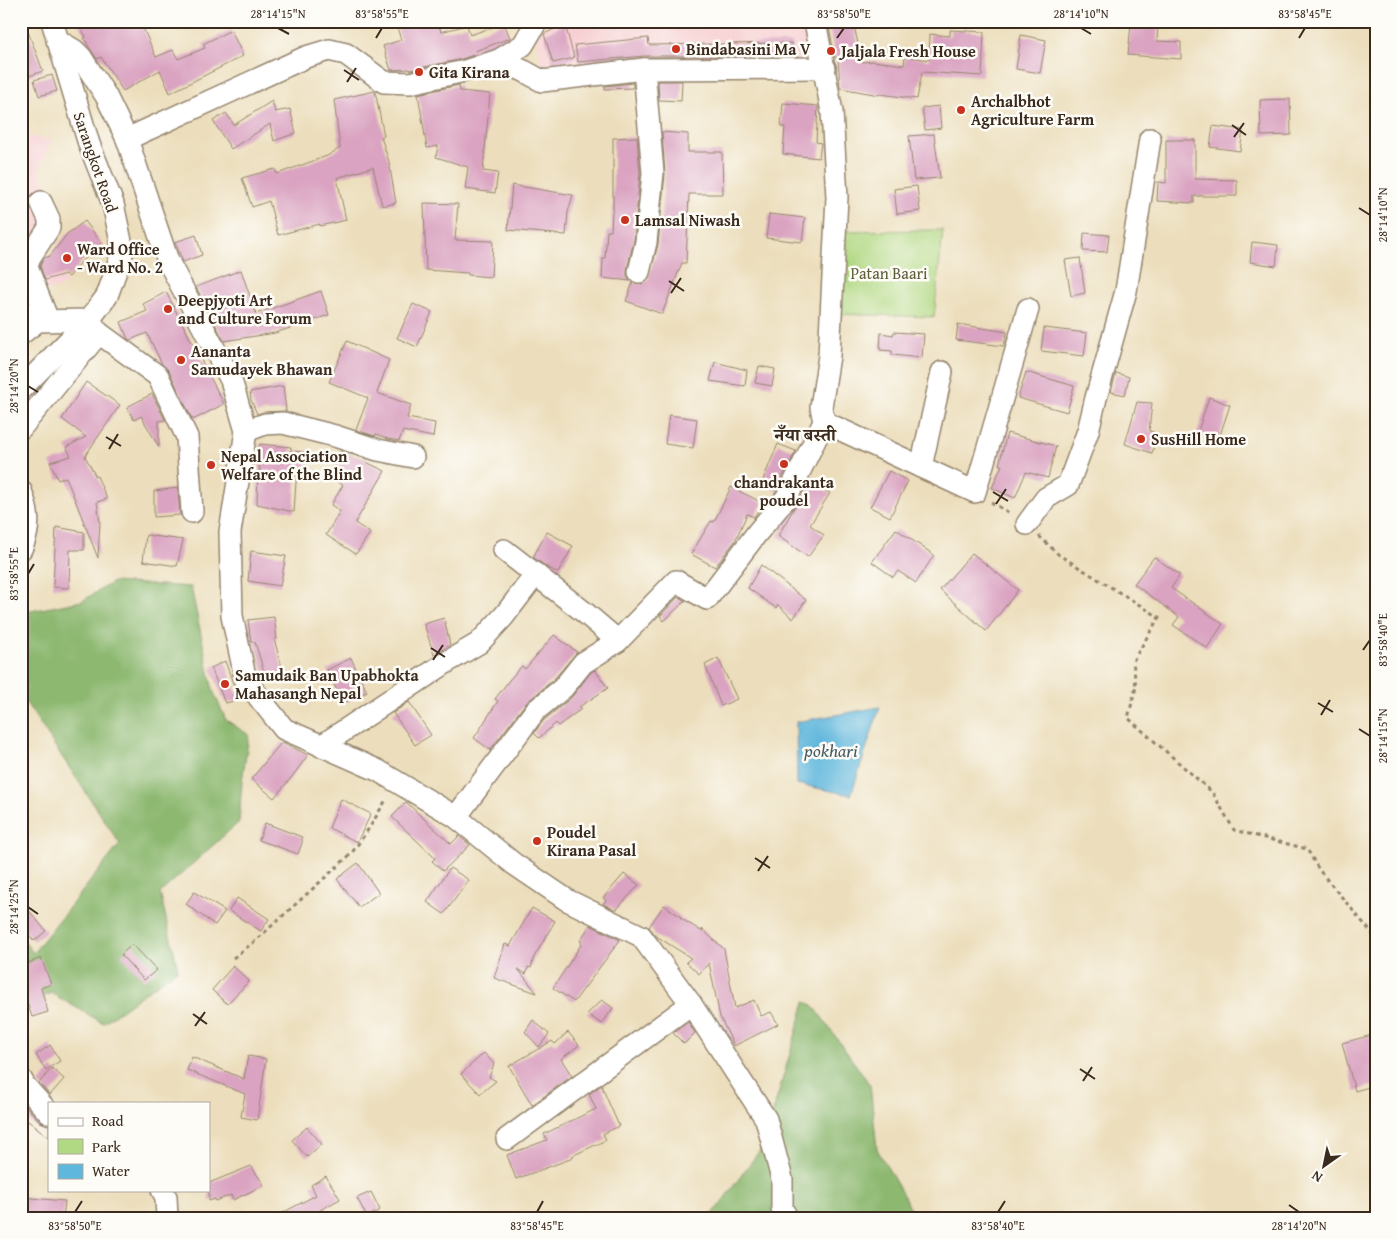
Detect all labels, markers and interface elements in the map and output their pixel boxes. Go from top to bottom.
text: 28°14'15"N [250,5,306,22]
text: 83°58'55"E [355,5,409,22]
text: 83°58'50"E [817,5,871,22]
text: 28°14'10"N [1053,5,1109,22]
text: 83°58'45"E [1278,5,1332,22]
place label: Bindabasini Ma V [686,37,811,61]
place label: Jaljala Fresh House [838,39,976,63]
marker: Bindabasini Ma V [670,43,682,55]
marker: Jaljala Fresh House [825,45,837,57]
place label: Gita Kirana [429,60,510,84]
marker: Gita Kirana [413,66,425,78]
place label: Archalbhot Agriculture Farm [971,89,1094,131]
marker: Archalbhot Agriculture Farm [955,104,967,116]
street label: Sarangkot Road [68,108,125,216]
text: 28°14'10"N [1374,187,1391,243]
place label: Lamsal Niwash [635,208,741,232]
marker: Lamsal Niwash [619,214,631,226]
place label: Ward Office - Ward No. 2 [77,237,163,279]
marker: Ward Office - Ward No. 2 [61,252,73,264]
park label: Patan Baari [850,261,928,285]
place label: Deepjyoti Art and Culture Forum [178,288,312,330]
marker: Deepjyoti Art and Culture Forum [162,303,174,315]
place label: Aananta Samudayek Bhawan [191,339,333,381]
marker: Aananta Samudayek Bhawan [175,354,187,366]
text: 28°14'20"N [5,358,22,414]
district label: नँया बस्ती [772,421,837,448]
place label: SusHill Home [1151,427,1246,451]
marker: SusHill Home [1135,433,1147,445]
place label: Nepal Association Welfare of the Blind [221,444,363,486]
marker: chandrakanta poudel [778,458,790,470]
marker: Nepal Association Welfare of the Blind [205,459,217,471]
place label: chandrakanta poudel [734,470,835,512]
text: 83°58'55"E [5,547,22,601]
text: 83°58'40"E [1374,613,1391,667]
place label: Samudaik Ban Upabhokta Mahasangh Nepal [235,663,419,705]
marker: Samudaik Ban Upabhokta Mahasangh Nepal [219,678,231,690]
text: 28°14'15"N [1374,708,1391,764]
water label: pokhari [803,737,858,764]
place label: Poudel Kirana Pasal [547,820,636,862]
marker: Poudel Kirana Pasal [531,835,543,847]
text: 28°14'25"N [5,879,22,935]
legend [48,1102,210,1192]
text: Road [92,1110,123,1131]
text: Park [92,1136,121,1157]
north arrow [1300,1142,1350,1192]
text: Water [92,1160,130,1181]
text: N [1307,1166,1326,1188]
text: 83°58'50"E [48,1217,102,1234]
text: 83°58'45"E [510,1217,564,1234]
text: 83°58'40"E [971,1217,1025,1234]
text: 28°14'20"N [1271,1217,1327,1234]

